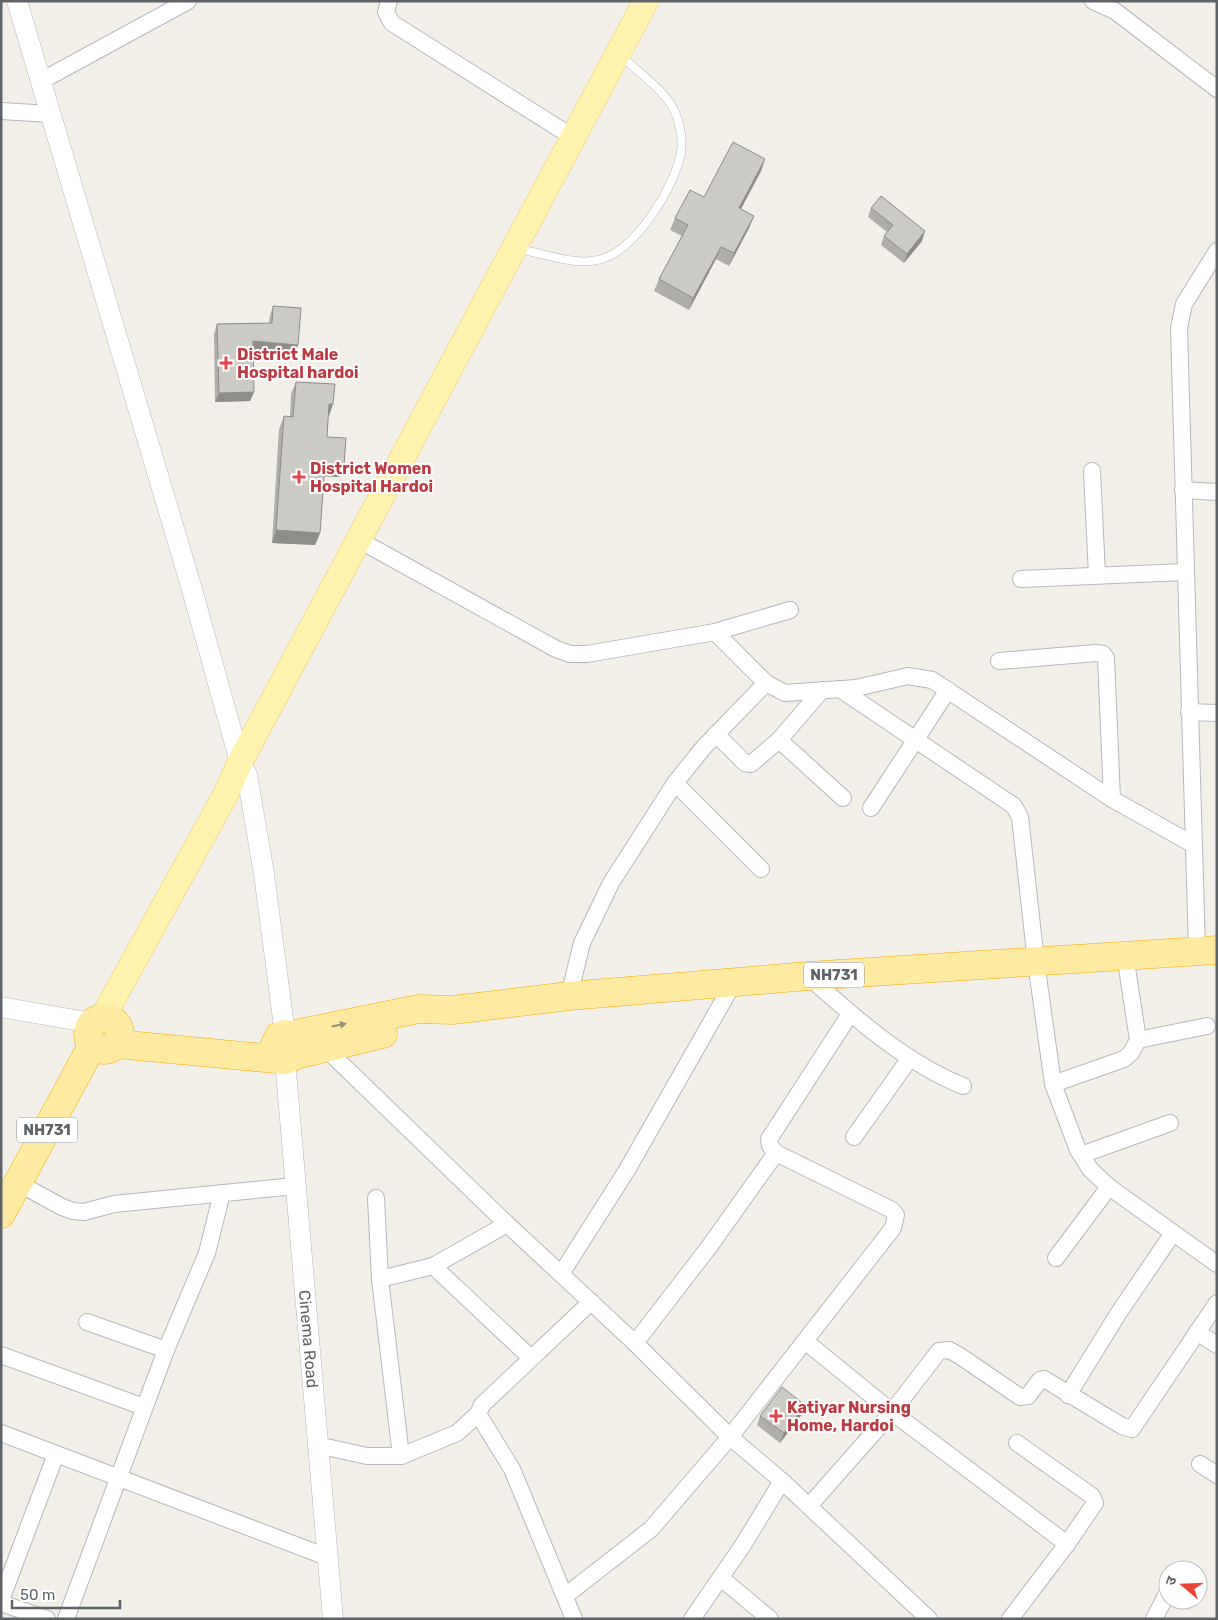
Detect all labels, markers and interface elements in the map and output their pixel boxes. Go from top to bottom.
place label: District Male Hospital hardoi [237,345,359,382]
marker: District Male Hospital hardoi [219,356,233,370]
place label: District Women Hospital Hardoi [310,459,433,496]
marker: District Women Hospital Hardoi [292,470,306,484]
road number: NH731 [804,962,864,988]
one-way arrow [331,1021,347,1029]
road number: NH731 [17,1118,77,1142]
street label: Cinema Road [295,1289,323,1389]
place label: Katiyar Nursing Home, Hardoi [787,1398,911,1435]
marker: Katiyar Nursing Home, Hardoi [769,1409,783,1423]
north arrow [1158,1560,1208,1610]
text: उ [1162,1574,1181,1588]
scale bar [12,1578,120,1610]
text: 50 m [20,1586,55,1604]

